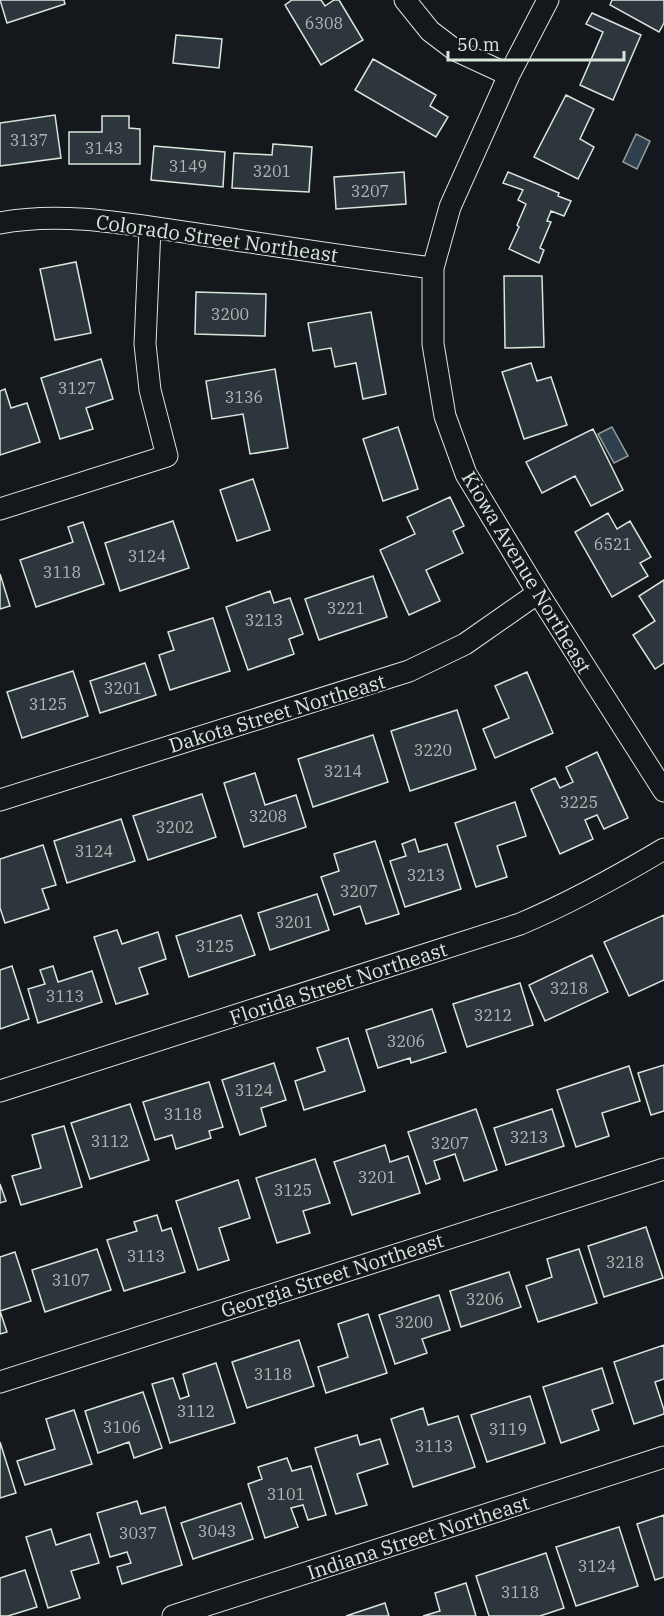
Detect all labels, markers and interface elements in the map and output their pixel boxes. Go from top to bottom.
house number: 6308 [305,13,343,33]
scale bar [448,24,624,62]
text: 50 m [457,33,500,56]
house number: 3137 [10,130,48,150]
house number: 3143 [85,138,123,158]
house number: 3149 [169,156,207,176]
house number: 3201 [253,161,291,181]
house number: 3207 [351,181,389,201]
street label: Colorado Street Northeast [94,208,340,268]
house number: 3200 [211,304,249,324]
house number: 3127 [58,378,96,398]
house number: 3136 [225,387,263,407]
street label: Kiowa Avenue Northeast [456,466,598,678]
house number: 6521 [594,534,632,554]
house number: 3124 [128,546,166,566]
house number: 3118 [43,562,81,582]
house number: 3221 [327,598,365,618]
house number: 3213 [245,610,283,630]
street label: Dakota Street Northeast [165,667,389,759]
house number: 3201 [104,678,142,698]
house number: 3125 [29,694,67,714]
house number: 3220 [414,740,452,760]
house number: 3214 [324,761,362,781]
house number: 3225 [560,792,598,812]
house number: 3208 [249,806,287,826]
house number: 3202 [156,817,194,837]
house number: 3124 [75,841,113,861]
house number: 3213 [407,865,445,885]
house number: 3207 [340,881,378,901]
house number: 3201 [275,912,313,932]
street label: Florida Street Northeast [226,935,450,1031]
house number: 3125 [196,936,234,956]
house number: 3218 [550,978,588,998]
house number: 3113 [46,986,84,1006]
house number: 3212 [474,1005,512,1025]
house number: 3206 [387,1031,425,1051]
house number: 3124 [235,1080,273,1100]
house number: 3118 [164,1104,202,1124]
house number: 3213 [510,1127,548,1147]
house number: 3112 [91,1131,129,1151]
house number: 3207 [431,1133,469,1153]
house number: 3201 [358,1167,396,1187]
house number: 3125 [274,1180,312,1200]
street label: Georgia Street Northeast [217,1226,447,1324]
house number: 3113 [127,1246,165,1266]
house number: 3218 [606,1252,644,1272]
house number: 3107 [52,1270,90,1290]
house number: 3206 [466,1289,504,1309]
house number: 3200 [395,1312,433,1332]
house number: 3118 [254,1364,292,1384]
house number: 3112 [177,1401,215,1421]
house number: 3106 [103,1417,141,1437]
house number: 3119 [489,1419,527,1439]
house number: 3113 [415,1436,453,1456]
house number: 3101 [267,1484,305,1504]
street label: Indiana Street Northeast [303,1488,533,1586]
house number: 3043 [198,1521,236,1541]
house number: 3037 [119,1523,157,1543]
house number: 3124 [578,1556,616,1576]
house number: 3118 [501,1582,539,1602]

